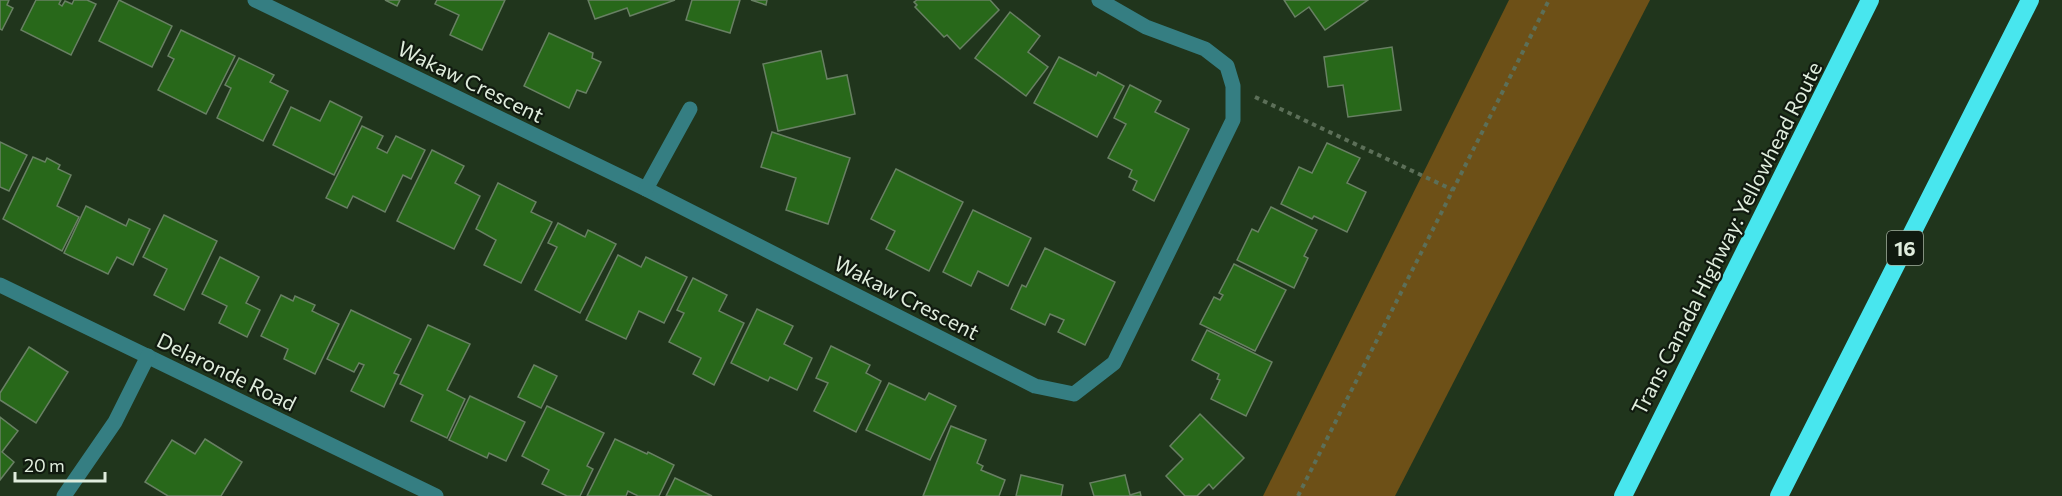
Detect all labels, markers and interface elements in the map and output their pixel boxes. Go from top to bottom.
street label: Wakaw Crescent [394,35,548,127]
street label: Trans Canada Highway: Yellowhead Route [1626,57,1826,419]
road number: 16 [1887,231,1923,265]
street label: Wakaw Crescent [830,250,984,344]
street label: Delaronde Road [153,327,301,415]
scale bar [15,445,105,483]
text: 20 m [24,454,65,476]

